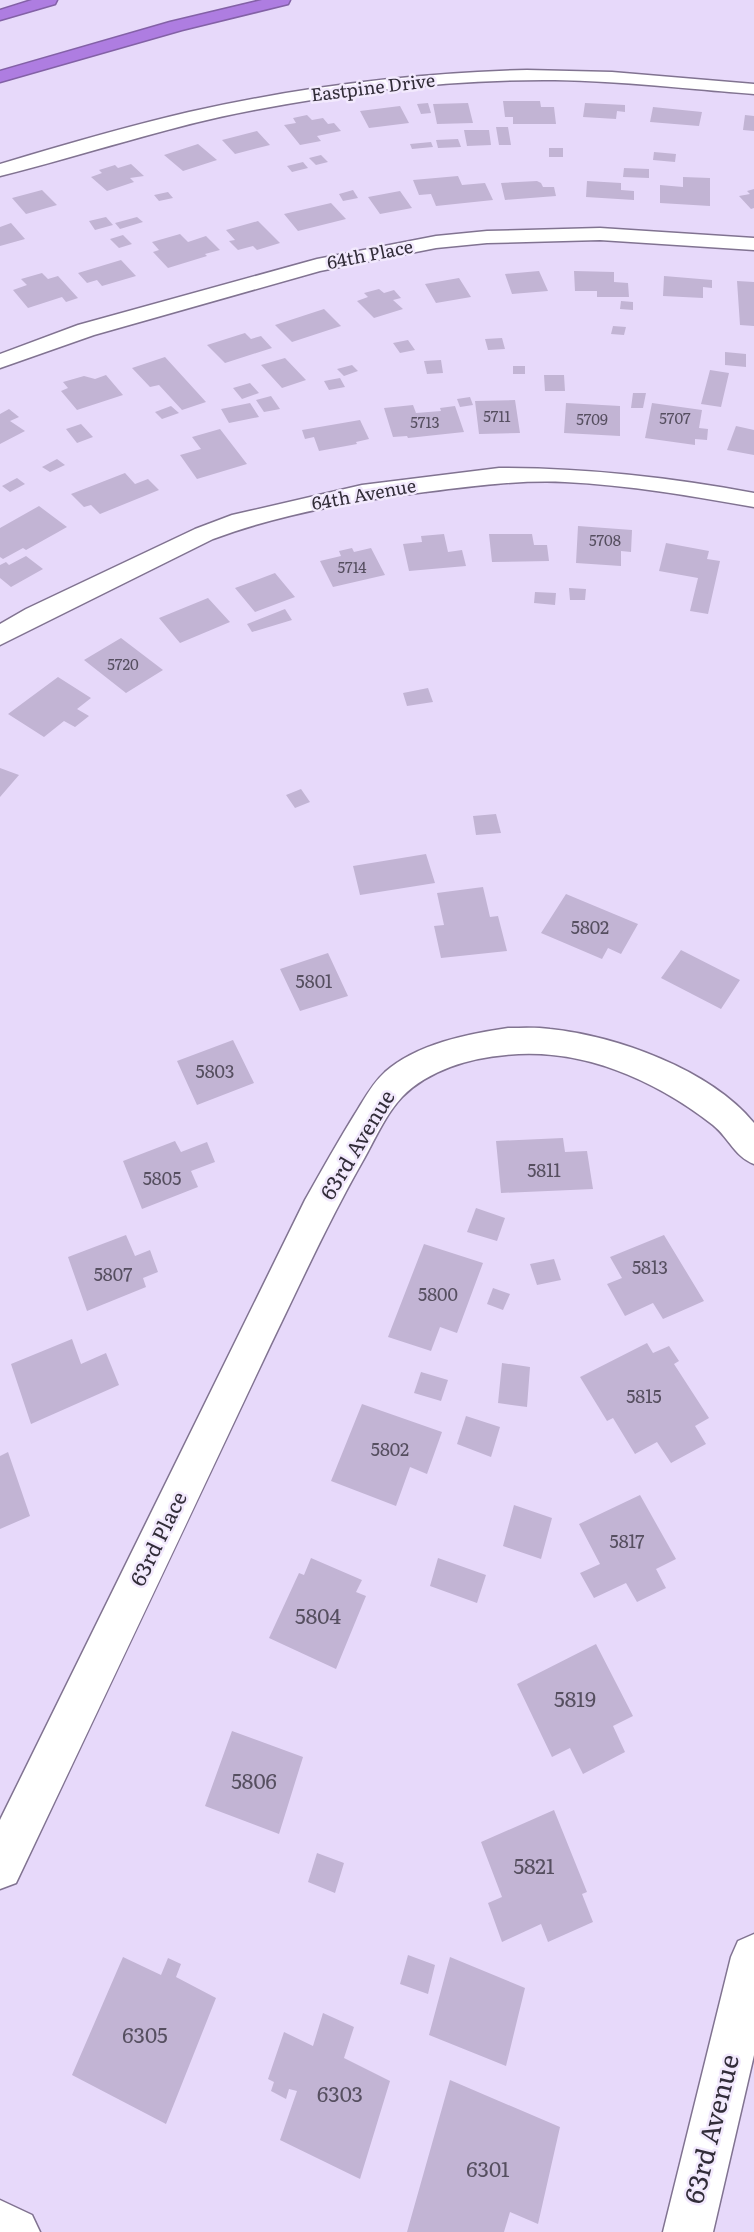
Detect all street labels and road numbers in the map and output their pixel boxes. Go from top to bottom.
street label: Eastpine Drive [309,65,436,108]
street label: 64th Place [324,232,415,275]
street label: 64th Avenue [309,471,418,516]
street label: 63rd Avenue [311,1083,401,1204]
street label: 63rd Place [121,1485,193,1590]
street label: 63rd Avenue [672,2050,747,2207]

